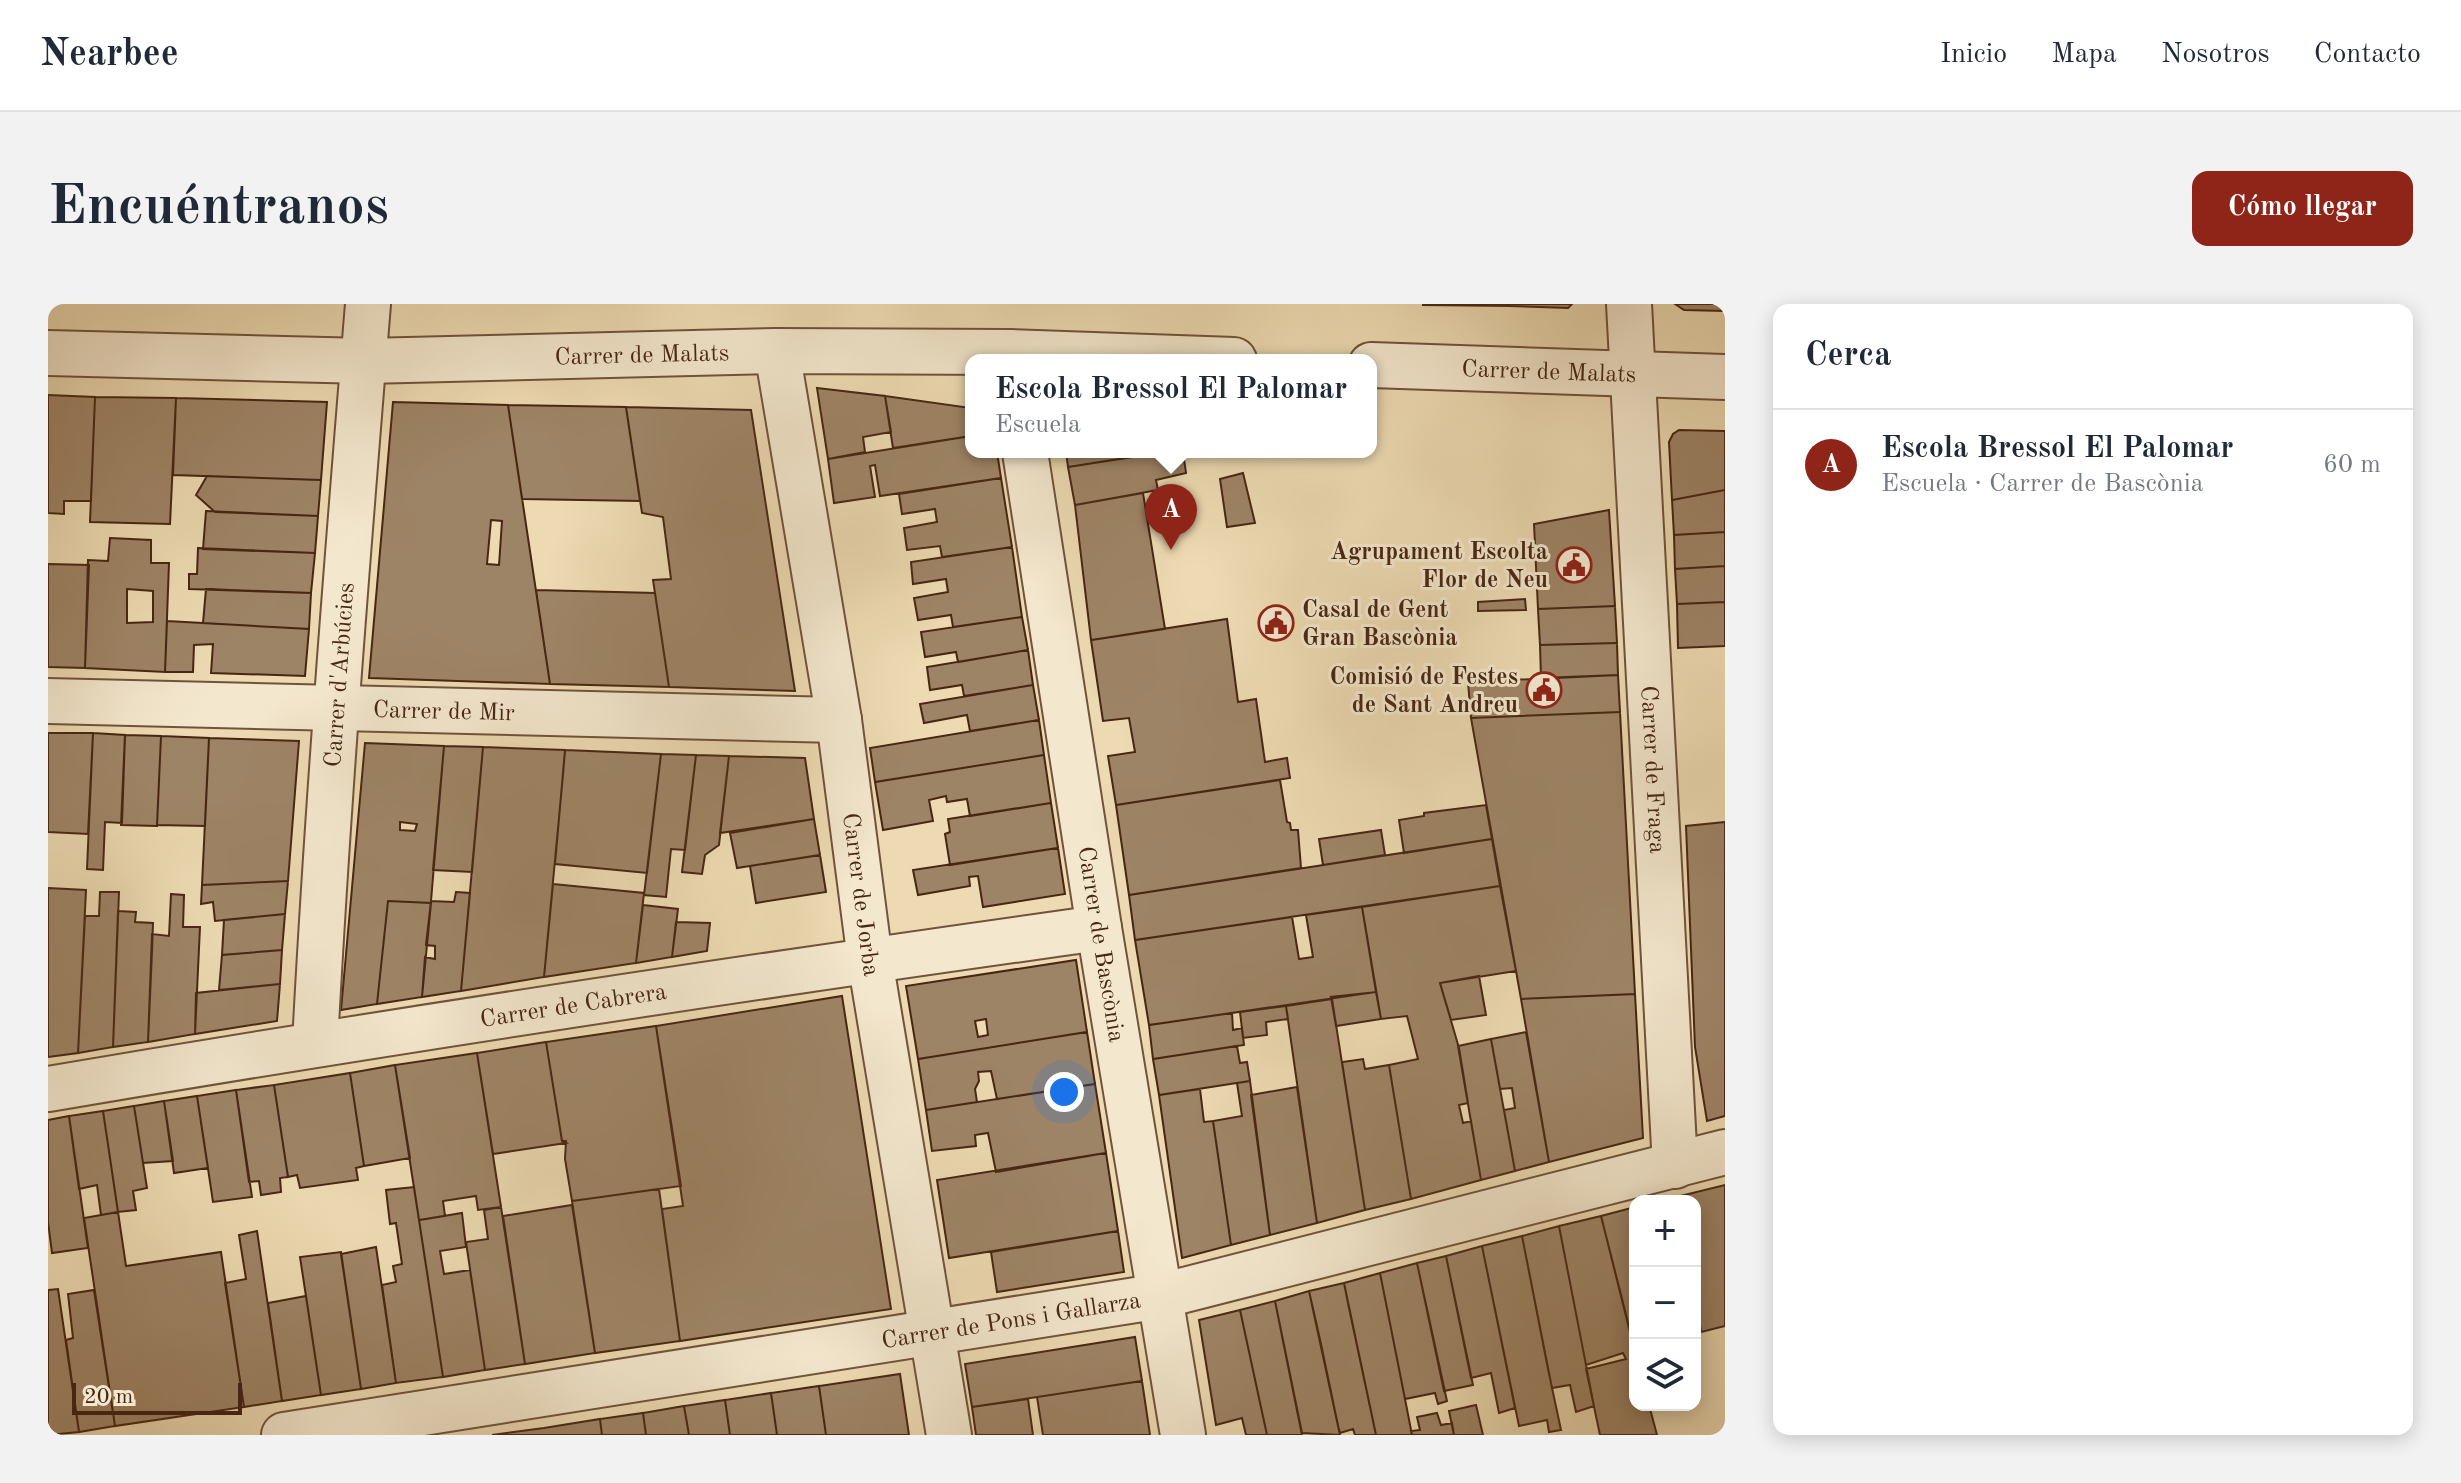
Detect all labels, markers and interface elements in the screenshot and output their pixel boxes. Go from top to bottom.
text: Nearbee [40,36,179,74]
text: Inicio [1940,41,2007,69]
text: Mapa [2051,41,2117,69]
text: Nosotros [2161,41,2270,69]
text: Contacto [2314,41,2421,69]
button: Cómo llegar [2192,171,2413,246]
text: Encuéntranos [48,180,389,236]
text: Cerca [1805,339,1891,373]
street label: Carrer de Malats [554,342,729,370]
popup [965,354,1377,458]
street label: Carrer de Malats [1461,358,1637,388]
text: Escola Bressol El Palomar [995,375,1347,405]
text: Escuela [995,412,1081,438]
text: Escola Bressol El Palomar [1881,434,2234,464]
text: A [1821,452,1841,478]
text: 60 m [2323,452,2381,478]
text: Escuela · Carrer de Bascònia [1881,471,2204,497]
pin: A [1145,484,1197,550]
place label: Agrupament Escolta Flor de Neu [1330,541,1548,593]
public building icon: Agrupament Escolta Flor de Neu [1555,546,1593,584]
street label: Carrer d'Arbúcies [322,582,360,768]
place label: Casal de Gent Gran Bascònia [1302,599,1457,651]
public building icon: Casal de Gent Gran Bascònia [1257,604,1295,642]
place label: Comisió de Festes de Sant Andreu [1330,666,1518,718]
public building icon: Comisió de Festes de Sant Andreu [1525,671,1563,709]
street label: Carrer de Fraga [1635,685,1668,854]
street label: Carrer de Mir [373,699,515,726]
street label: Carrer de Jorba [837,812,883,978]
street label: Carrer de Bascònia [1072,845,1128,1044]
street label: Carrer de Cabrera [479,981,669,1033]
your location [1044,1072,1084,1112]
map controls [1629,1195,1701,1411]
button: + [1629,1195,1701,1267]
button: − [1629,1267,1701,1339]
street label: Carrer de Pons i Gallarza [880,1289,1143,1354]
button: layers [1629,1339,1701,1411]
scale bar [72,1379,242,1415]
text: 20 m [84,1386,133,1408]

